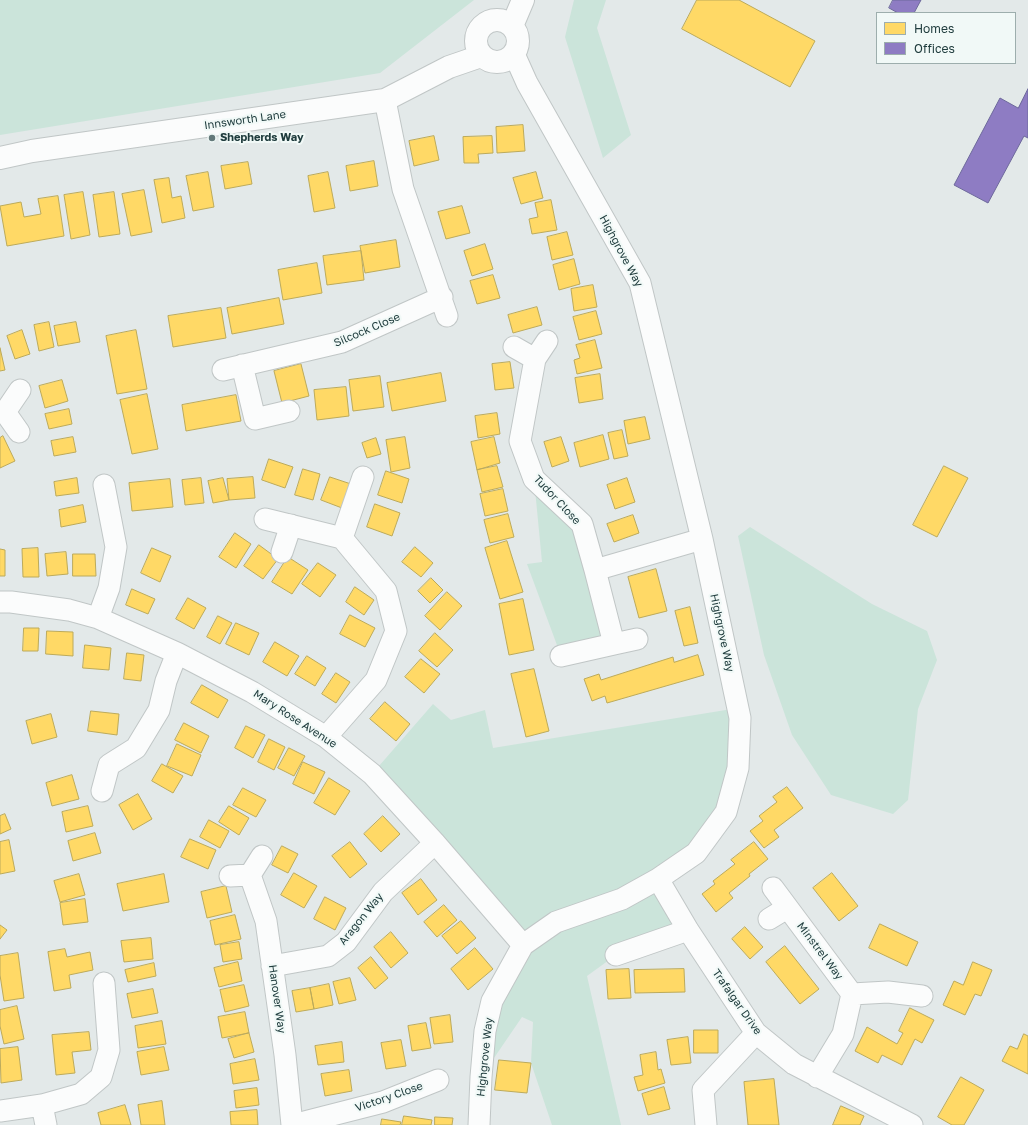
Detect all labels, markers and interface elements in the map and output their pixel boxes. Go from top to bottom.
legend [876,12,1016,64]
text: Homes [914,21,954,36]
text: Offices [914,41,955,56]
street label: Innsworth Lane [203,108,287,132]
place label: Shepherds Way [220,131,303,145]
marker: Shepherds Way [207,133,217,143]
street label: Highgrove Way [597,213,645,289]
street label: Silcock Close [332,310,402,350]
street label: Tudor Close [531,473,583,527]
street label: Highgrove Way [707,593,737,673]
street label: Mary Rose Avenue [251,687,339,751]
street label: Aragon Way [336,890,386,948]
street label: Minstrel Way [794,920,846,982]
street label: Hanover Way [266,964,288,1034]
street label: Trafalgar Drive [710,967,764,1037]
street label: Highgrove Way [474,1017,496,1097]
street label: Victory Close [354,1079,424,1115]

